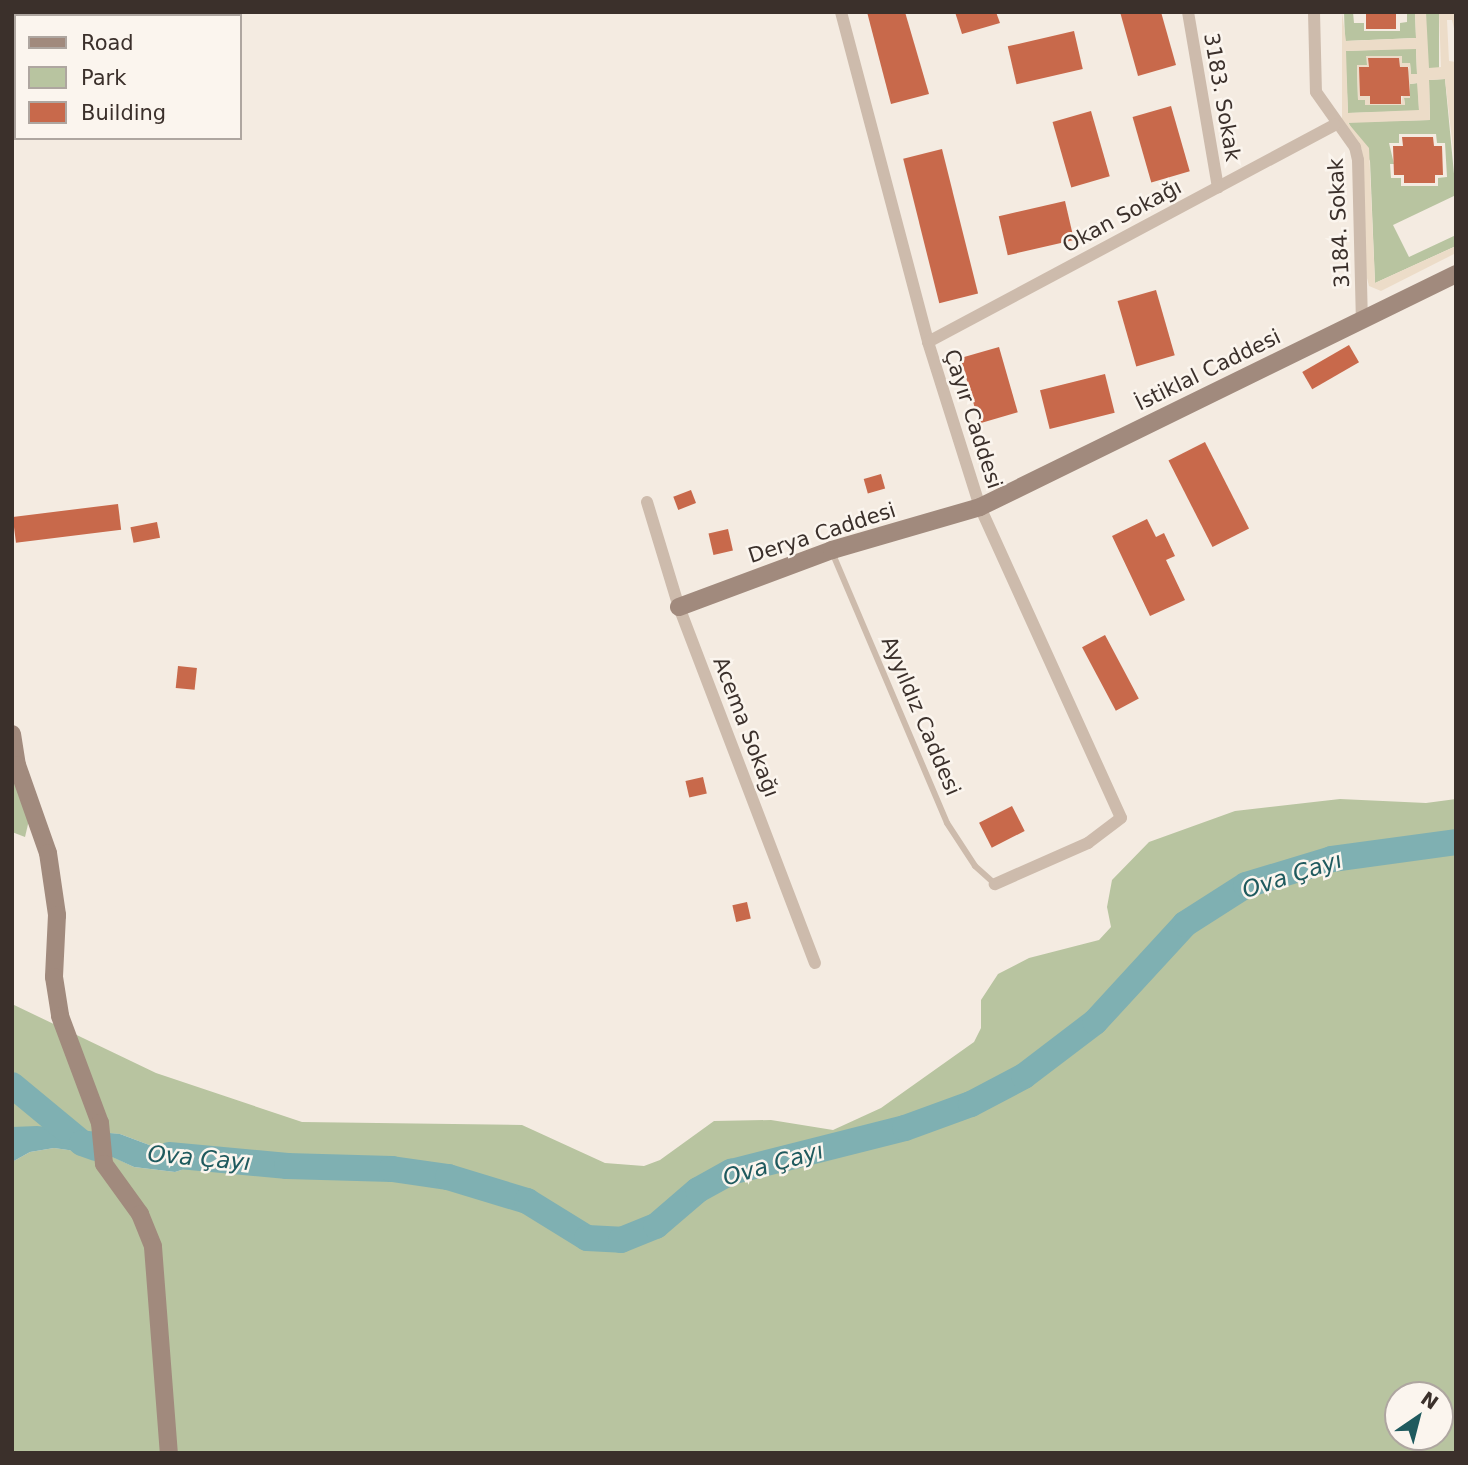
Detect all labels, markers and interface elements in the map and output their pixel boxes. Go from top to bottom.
legend [14,14,242,140]
text: Road [81,31,134,55]
street label: 3183. Sokak [1198,31,1246,163]
text: Park [81,66,126,90]
text: Building [81,101,166,125]
street label: 3184. Sokak [1323,158,1355,288]
street label: Okan Sokağı [1058,174,1186,258]
street label: İstiklal Caddesi [1131,324,1285,416]
street label: Çayır Caddesi [939,346,1007,492]
street label: Derya Caddesi [745,497,899,569]
street label: Ayyıldız Caddesi [876,633,966,799]
street label: Acema Sokağı [708,653,784,801]
water label: Ova Çayı [1239,846,1345,904]
water label: Ova Çayı [720,1137,826,1191]
water label: Ova Çayı [146,1140,252,1176]
north arrow [1384,1381,1454,1451]
text: N [1417,1387,1443,1414]

